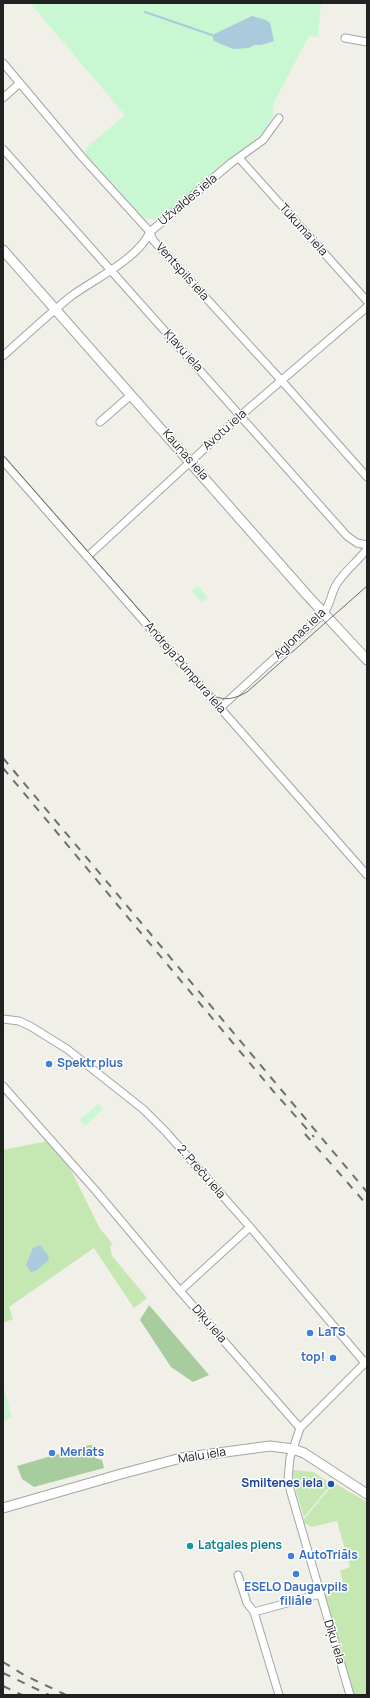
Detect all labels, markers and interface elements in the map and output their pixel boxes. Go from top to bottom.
street label: Užvaldes iela [156,171,220,229]
street label: Tukuma iela [276,201,330,259]
street label: Ventspils iela [152,240,212,304]
street label: Kļavu iela [161,327,205,375]
street label: Avotu iela [200,407,250,453]
street label: Kauņas iela [159,427,211,483]
street label: Aglonas iela [271,606,329,662]
street label: Andreja Pumpura iela [141,619,229,717]
place label: Spektr plus [57,1057,123,1071]
marker: Spektr plus [44,1059,54,1069]
street label: 2. Preču iela [174,1142,228,1202]
street label: Dīķu iela [189,1302,229,1346]
place label: LaTS [318,1326,346,1340]
marker: LaTS [305,1328,315,1338]
place label: top! [301,1351,325,1365]
marker: top! [328,1353,338,1363]
street label: Malu iela [177,1445,227,1467]
place label: Merlats [60,1446,104,1460]
marker: Merlats [47,1448,57,1458]
place label: Smiltenes iela [241,1477,323,1491]
marker: Smiltenes iela [326,1479,336,1489]
place label: Latgales piens [198,1539,282,1553]
marker: Latgales piens [185,1541,195,1551]
place label: AutoTriāls [299,1549,358,1563]
marker: AutoTriāls [286,1551,296,1561]
marker: ESELO Daugavpils filiāle [291,1569,301,1579]
place label: ESELO Daugavpils filiāle [244,1581,348,1609]
street label: Dīķu iela [320,1618,348,1666]

